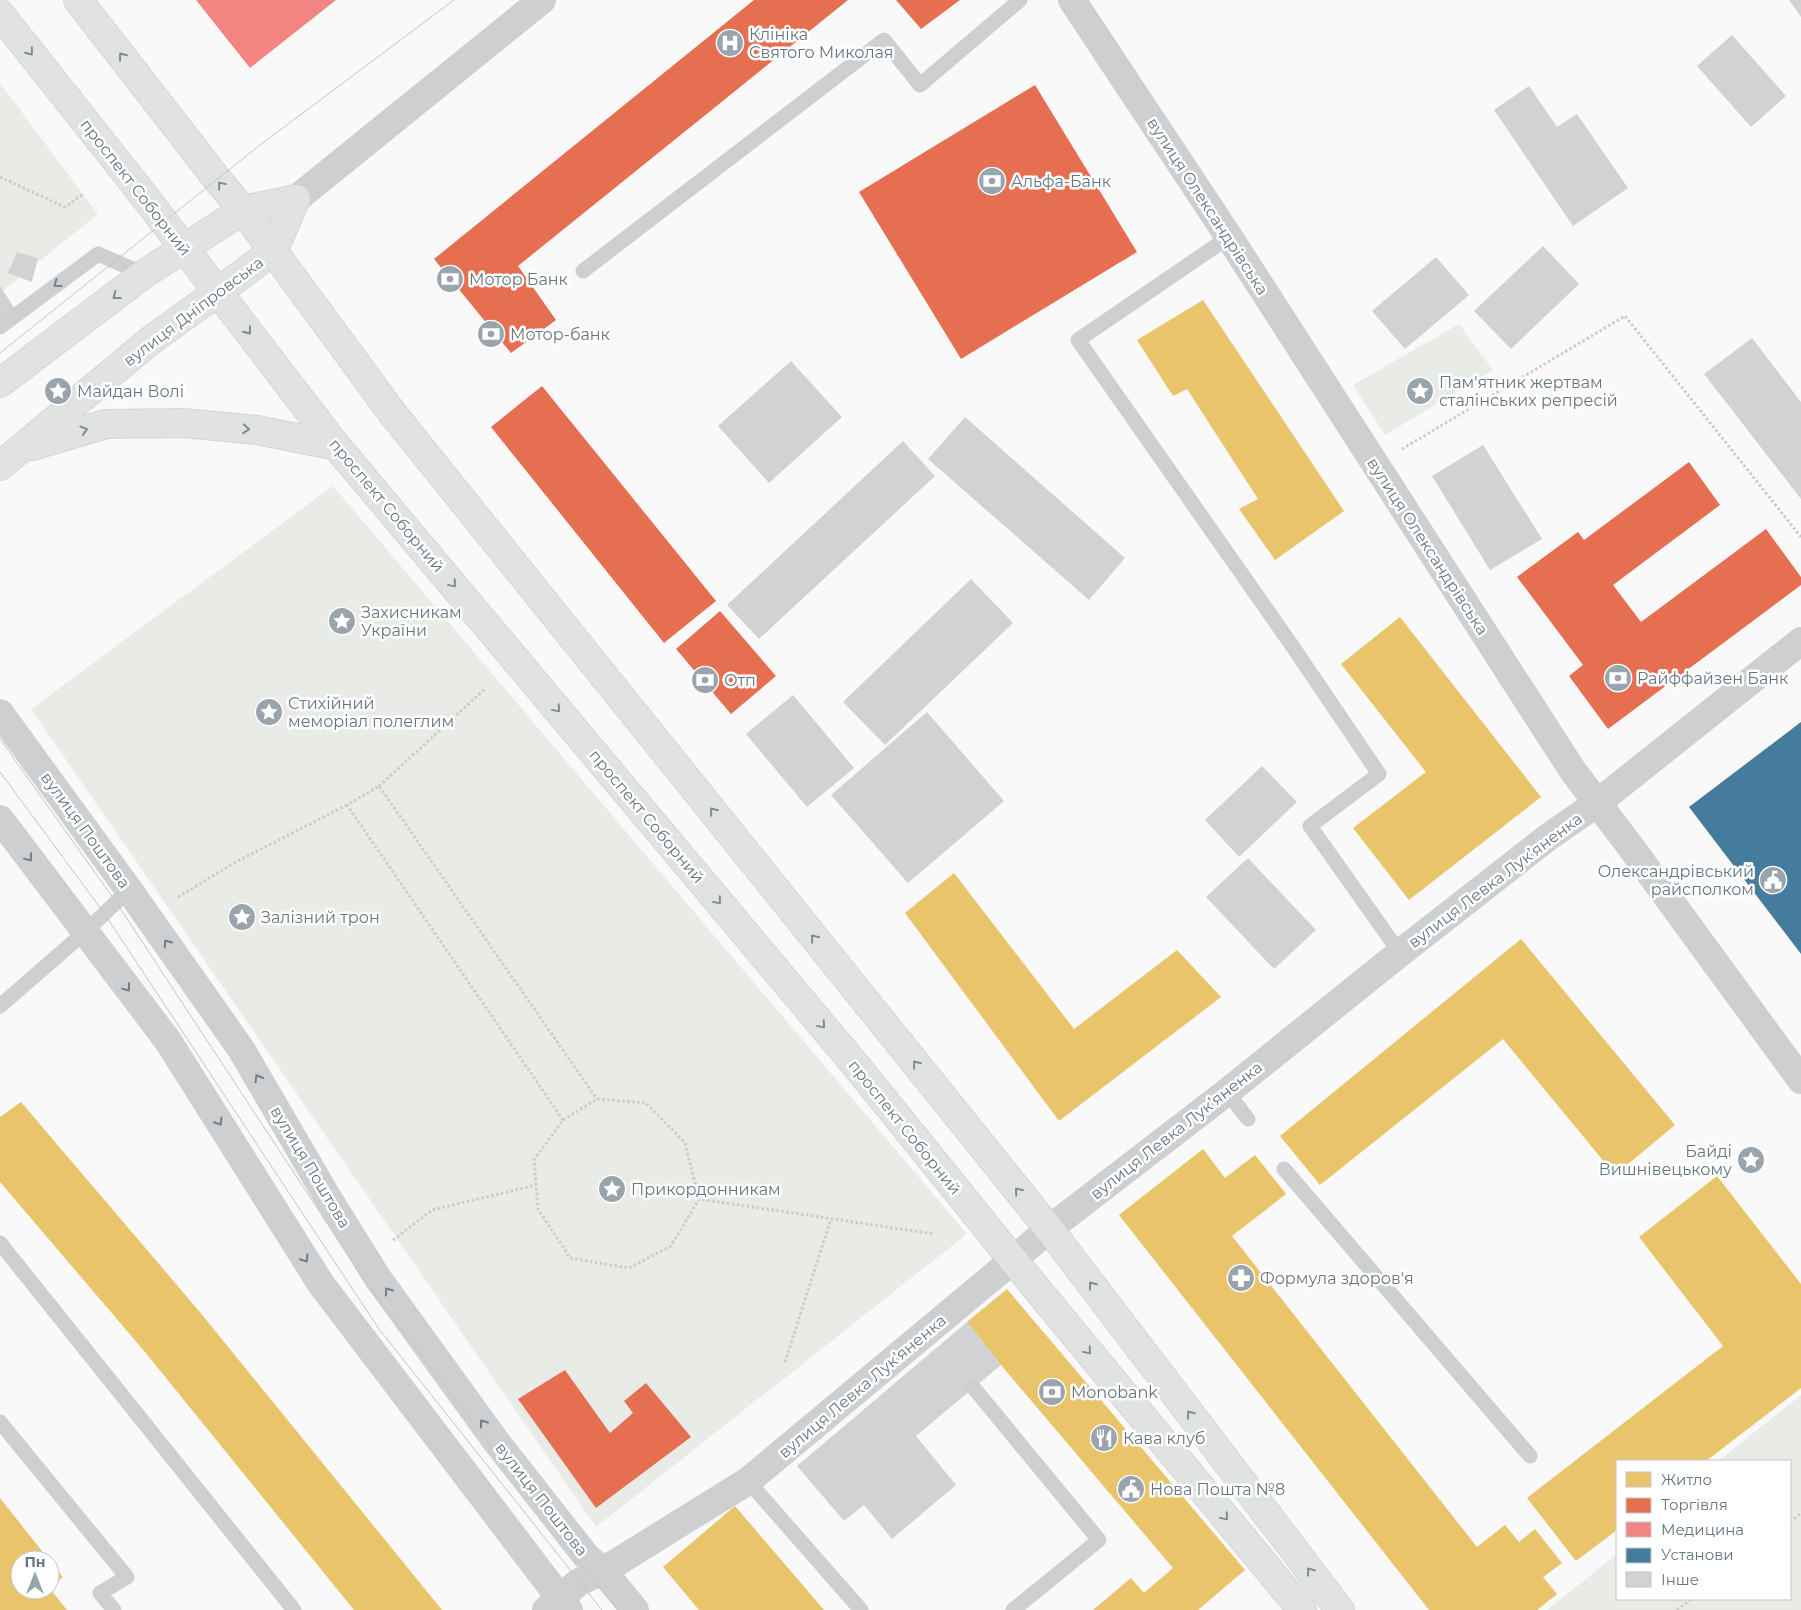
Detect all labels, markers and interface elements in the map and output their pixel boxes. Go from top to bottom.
place label: Клініка Святого Миколая [749,25,894,62]
hospital icon: Клініка Святого Миколая [715,28,745,58]
one-way arrow [25,46,33,55]
one-way arrow [119,53,127,62]
street label: вулиця Олександрівська [1143,114,1272,299]
street label: проспект Соборний [76,115,195,259]
bank icon: Альфа-Банк [977,166,1007,196]
place label: Альфа-Банк [1011,172,1112,191]
one-way arrow [218,181,227,190]
street label: вулиця Дніпровська [120,253,267,370]
bank icon: Мотор Банк [435,264,465,294]
place label: Мотор Банк [469,270,569,289]
one-way arrow [54,279,63,287]
one-way arrow [112,290,121,299]
bank icon: Мотор-банк [476,319,506,349]
one-way arrow [242,325,251,335]
place label: Мотор-банк [510,325,611,344]
place label: Пам'ятник жертвам сталінських репресій [1439,373,1618,410]
place icon: Майдан Волі [43,376,73,406]
place icon: Пам'ятник жертвам сталінських репресій [1405,376,1435,406]
place label: Майдан Волі [77,382,184,401]
one-way arrow [242,423,250,434]
one-way arrow [80,426,88,436]
street label: проспект Соборний [325,435,448,576]
street label: вулиця Олександрівська [1363,454,1492,639]
one-way arrow [448,579,457,588]
place label: Захисникам України [361,603,462,640]
place icon: Захисникам України [327,606,357,636]
bank icon: Райффайзен Банк [1603,663,1633,693]
bank icon: Отп [690,665,720,695]
place label: Райффайзен Банк [1637,669,1789,688]
place label: Отп [724,671,756,690]
place label: Стихійний меморіал полеглим [288,694,454,731]
place icon: Стихійний меморіал полеглим [254,697,284,727]
one-way arrow [552,703,560,712]
street label: проспект Соборний [585,746,708,887]
street label: вулиця Поштова [37,769,134,892]
one-way arrow [710,808,718,817]
street label: вулиця Левка Лукʼяненка [1405,809,1586,952]
one-way arrow [23,852,32,862]
place label: Олександрівський райсполком [1598,862,1754,899]
public building icon: Олександрівський райсполком [1758,865,1788,895]
one-way arrow [712,895,721,904]
place icon: Залізний трон [227,902,257,932]
place label: Залізний трон [261,908,380,927]
one-way arrow [811,934,820,943]
one-way arrow [164,939,173,949]
one-way arrow [122,982,130,991]
one-way arrow [817,1020,826,1029]
street label: проспект Соборний [844,1056,965,1199]
street label: вулиця Левка Лукʼяненка [1087,1057,1266,1203]
one-way arrow [914,1061,922,1070]
one-way arrow [254,1074,264,1083]
street label: вулиця Поштова [267,1103,354,1232]
one-way arrow [212,1116,222,1125]
place label: Байді Вишнівецькому [1599,1142,1732,1179]
place icon: Байді Вишнівецькому [1736,1145,1766,1175]
place icon: Прикордонникам [597,1174,627,1204]
place label: Прикордонникам [631,1180,781,1199]
one-way arrow [1016,1188,1024,1197]
one-way arrow [299,1254,309,1263]
pharmacy icon: Формула здоров'я [1226,1263,1256,1293]
place label: Формула здоров'я [1260,1269,1414,1288]
one-way arrow [1089,1282,1097,1291]
one-way arrow [384,1288,394,1297]
street label: вулиця Левка Лукʼяненка [775,1311,950,1462]
one-way arrow [1083,1346,1092,1355]
bank icon: Monobank [1037,1377,1067,1407]
place label: Monobank [1071,1383,1158,1402]
one-way arrow [1187,1411,1196,1420]
one-way arrow [480,1419,489,1429]
restaurant icon: Кава клуб [1089,1423,1119,1453]
place label: Кава клуб [1123,1429,1205,1448]
street label: вулиця Поштова [491,1439,592,1560]
legend [1616,1460,1791,1600]
text: Житло [1661,1470,1712,1489]
public building icon: Нова Пошта №8 [1116,1474,1146,1504]
place label: Нова Пошта №8 [1150,1480,1285,1499]
text: Торгівля [1661,1495,1728,1514]
one-way arrow [1220,1511,1228,1520]
text: Медицина [1661,1520,1744,1539]
text: Установи [1661,1545,1734,1564]
north arrow [10,1550,60,1600]
text: Пн [24,1553,46,1571]
one-way arrow [1308,1568,1316,1577]
text: Інше [1661,1570,1699,1589]

